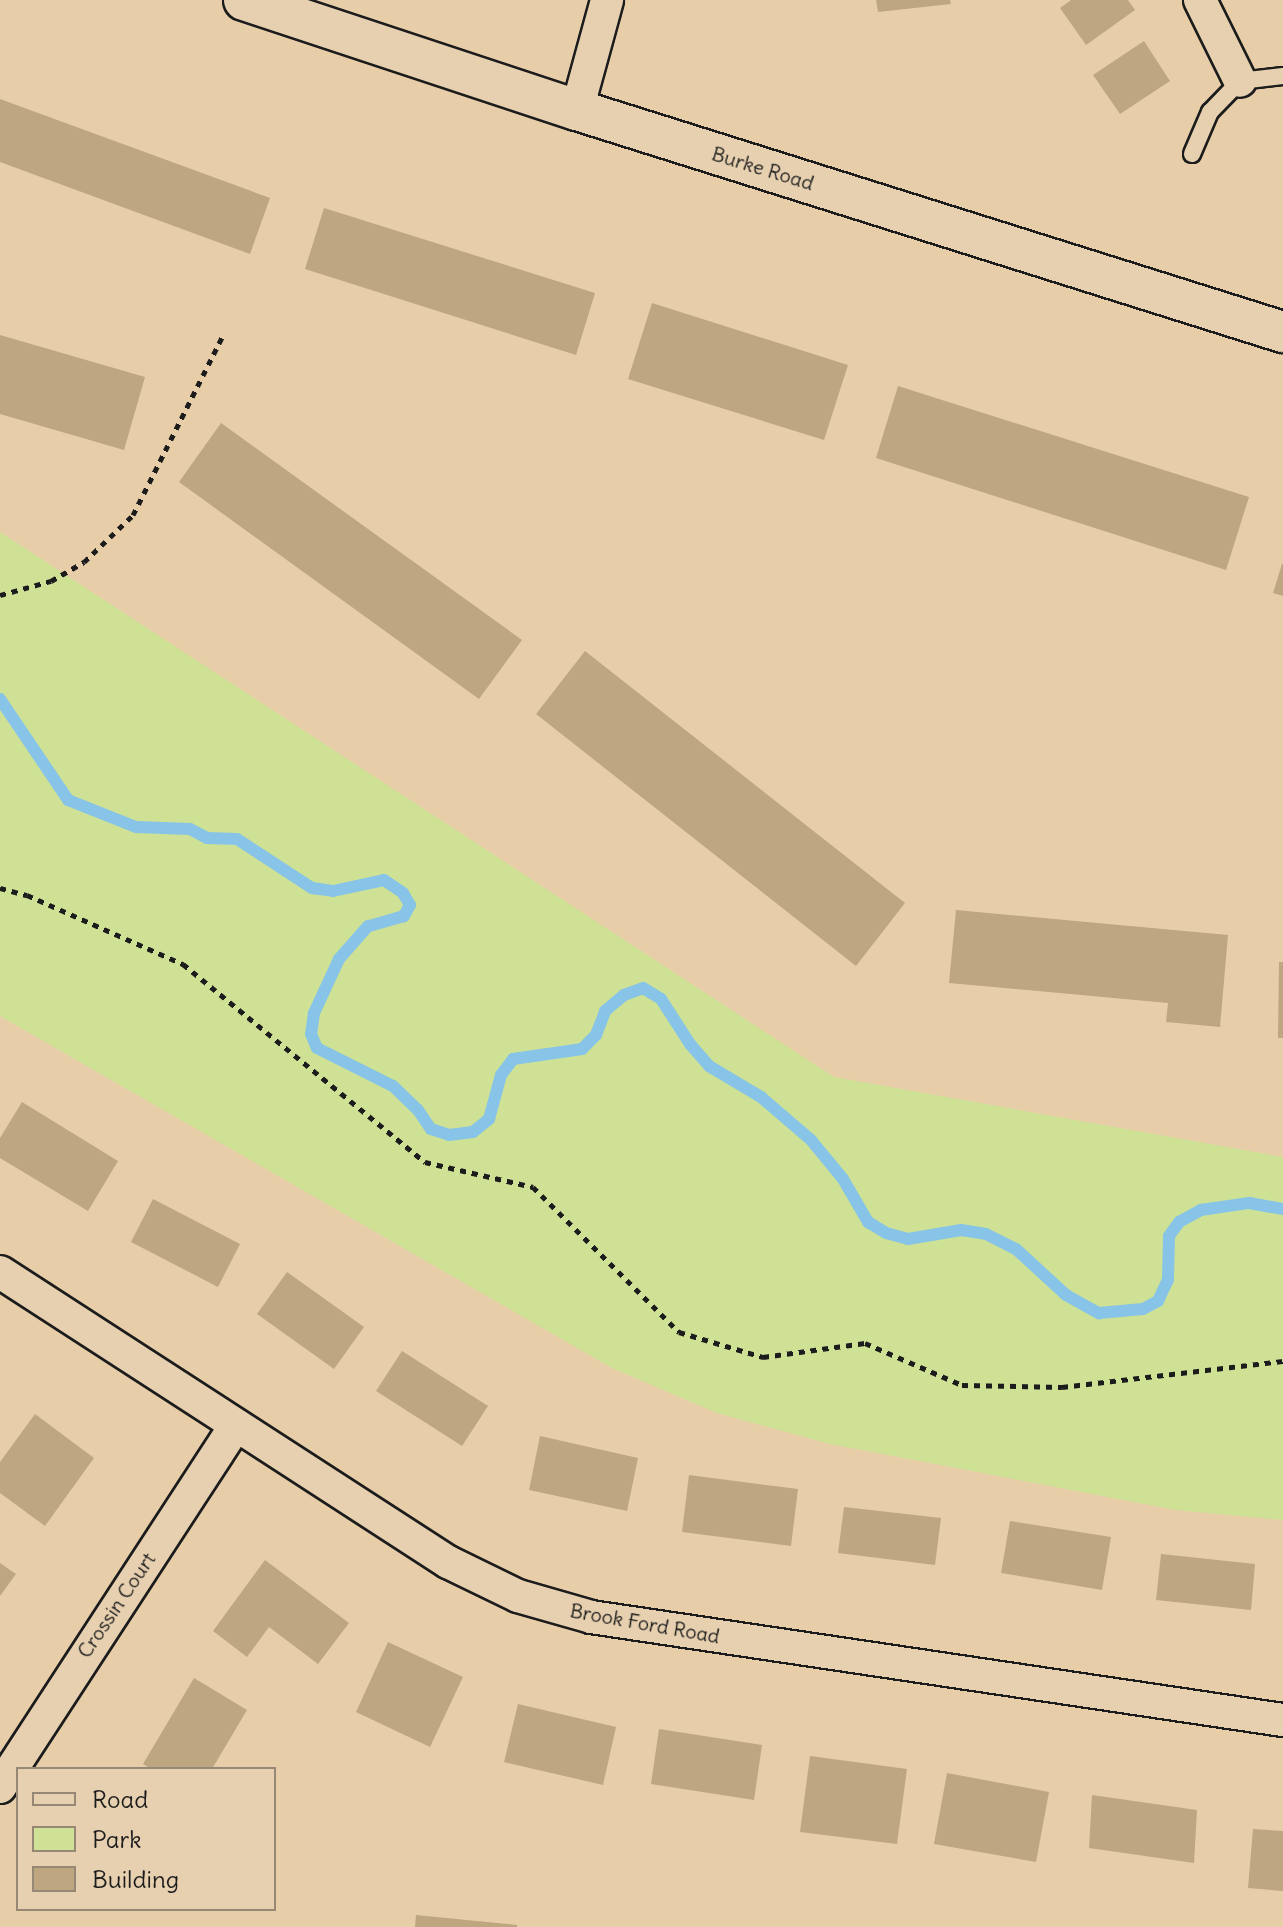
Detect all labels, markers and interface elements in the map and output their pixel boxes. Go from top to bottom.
street label: Burke Road [709,141,817,195]
street label: Crossin Court [72,1548,160,1662]
street label: Brook Ford Road [568,1598,722,1648]
legend [16,1767,276,1911]
text: Road [92,1784,148,1814]
text: Park [92,1824,142,1854]
text: Building [92,1864,179,1894]

